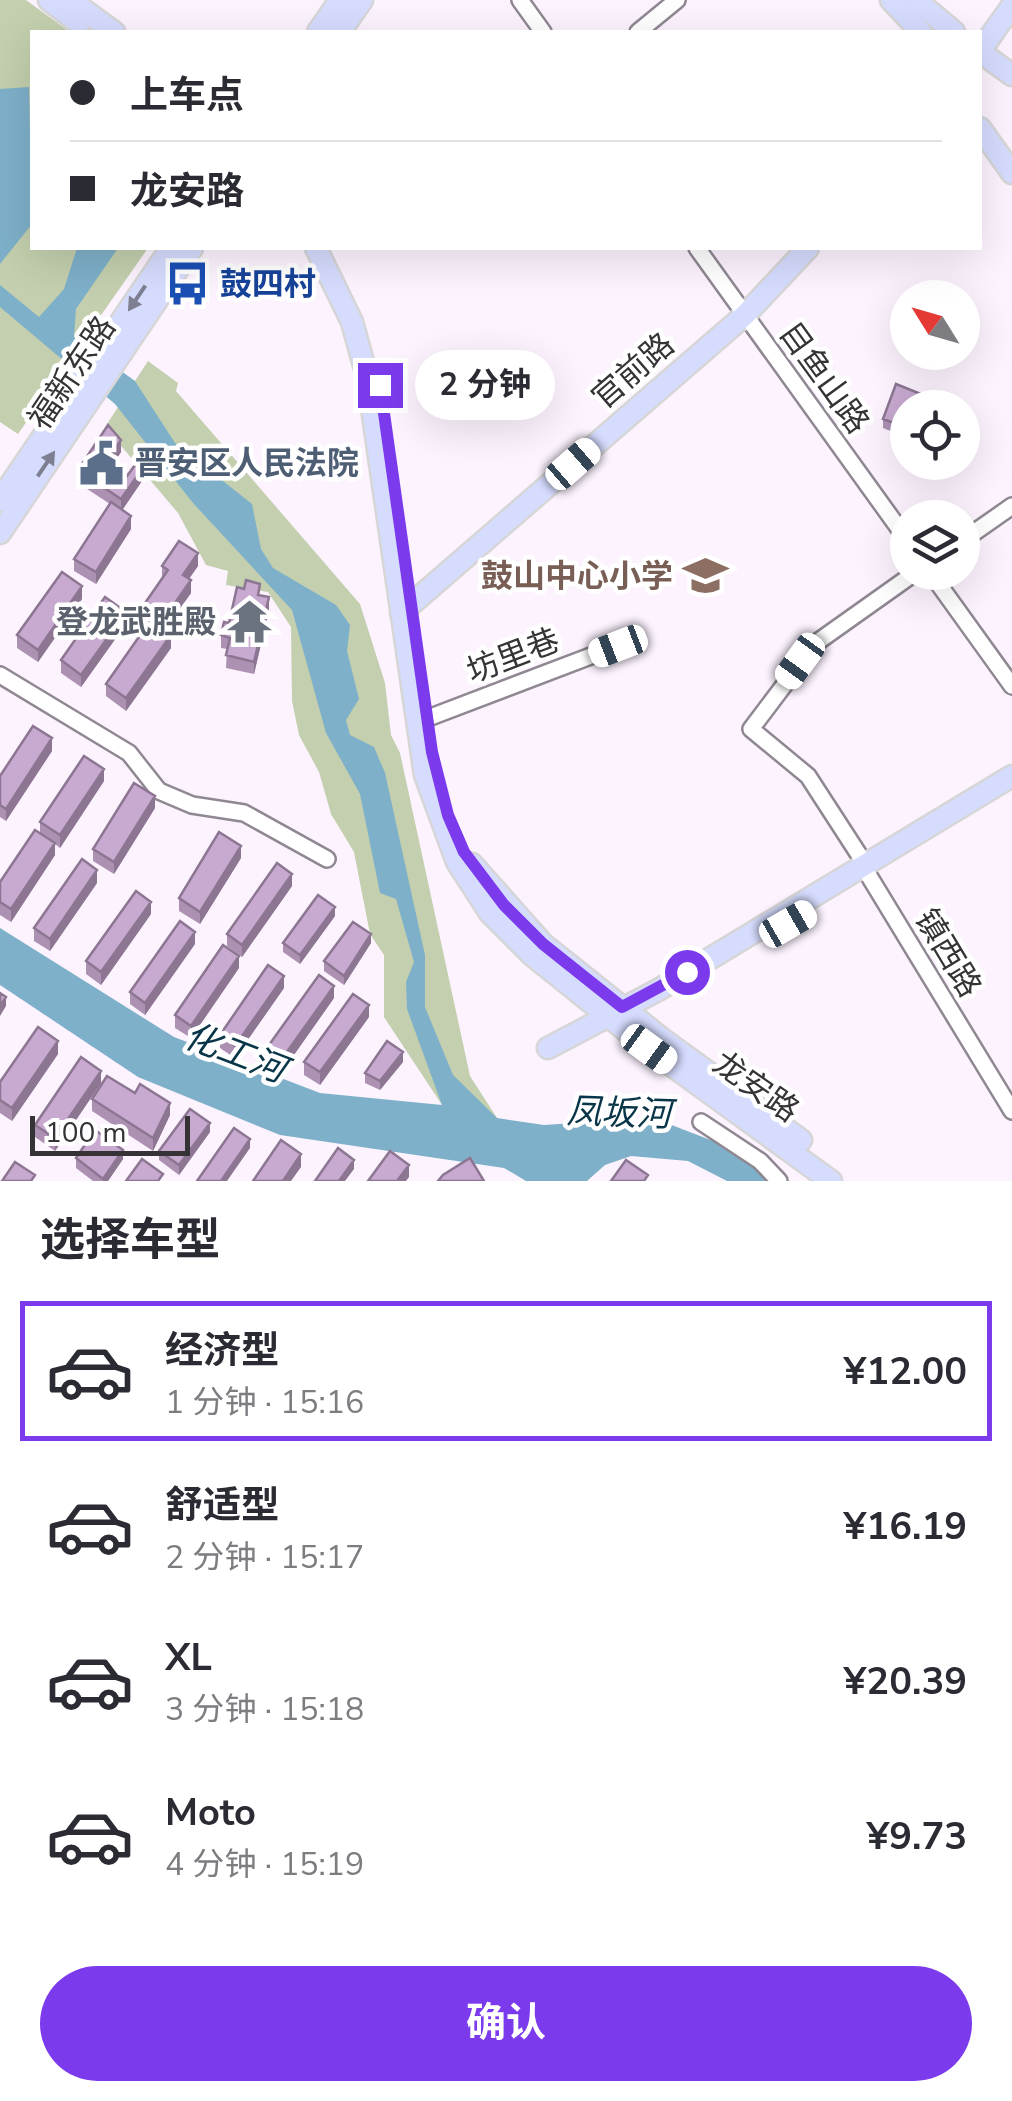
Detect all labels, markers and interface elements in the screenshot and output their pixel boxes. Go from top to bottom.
text: 上车点 [130,70,244,121]
text: 龙安路 [130,166,244,217]
bus stop icon: 鼓四村 [163,260,211,308]
place label: 鼓四村 [220,263,316,306]
north arrow [890,280,980,370]
map controls [890,280,980,590]
one-way arrow [128,284,147,311]
street label: 福新东路 [18,308,126,438]
street label: 目鱼山路 [769,314,879,442]
street label: 官前路 [583,323,683,419]
callout: 2 分钟 [415,350,555,420]
route end [358,363,403,408]
text: 2 分钟 [439,363,531,406]
button: locate [890,390,980,480]
car [541,433,605,495]
public building icon: 晋安区人民法院 [78,439,126,487]
place label: 晋安区人民法院 [135,442,359,485]
one-way arrow [37,451,55,478]
button: layers [890,500,980,590]
school or university icon: 鼓山中心小学 [682,552,730,600]
place label: 鼓山中心小学 [481,555,673,598]
temple icon: 登龙武胜殿 [225,598,273,646]
place label: 登龙武胜殿 [56,601,216,644]
street label: 坊里巷 [460,619,566,693]
car [585,621,651,671]
car [770,628,830,694]
car [755,896,821,952]
street label: 镇西路 [905,901,991,1005]
route start [665,950,710,995]
water label: 化工河 [178,1012,298,1096]
car [616,1019,682,1079]
street label: 龙安路 [704,1042,808,1132]
water label: 凤坂河 [566,1088,678,1139]
scale bar [30,1111,190,1156]
text: 100 m [45,1114,127,1152]
text: 选择车型 [40,1210,220,1271]
text: 经济型 [165,1325,279,1376]
icon: car [45,1326,135,1416]
text: ¥12.00 [844,1346,967,1397]
text: 1 分钟 · 15:16 [165,1381,364,1424]
text: 舒适型 [165,1480,279,1531]
icon: car [45,1481,135,1571]
text: ¥16.19 [844,1501,967,1552]
text: 2 分钟 · 15:17 [165,1536,364,1579]
text: XL [165,1632,212,1683]
icon: car [45,1636,135,1726]
text: ¥20.39 [844,1656,967,1707]
text: 3 分钟 · 15:18 [165,1688,364,1731]
text: Moto [165,1787,256,1838]
icon: car [45,1791,135,1881]
text: ¥9.73 [866,1811,967,1862]
text: 4 分钟 · 15:19 [165,1843,364,1886]
button: 确认 [40,1966,972,2081]

